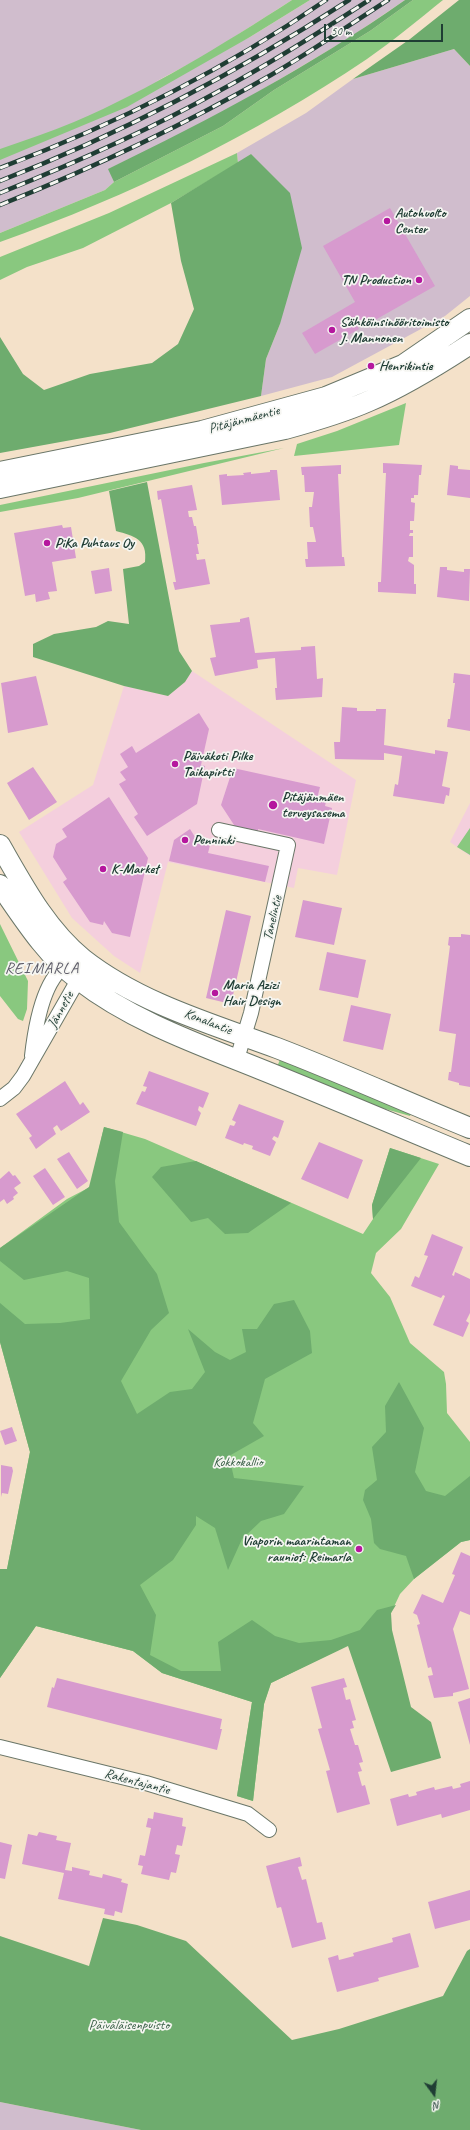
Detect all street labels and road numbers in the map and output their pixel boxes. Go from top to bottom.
street label: Pitäjänmäentie [207,402,281,438]
street label: Tanelintie [260,894,286,942]
street label: Jännetie [44,989,78,1031]
street label: Konalantie [182,1005,234,1039]
street label: Rakentajantie [103,1765,171,1799]

